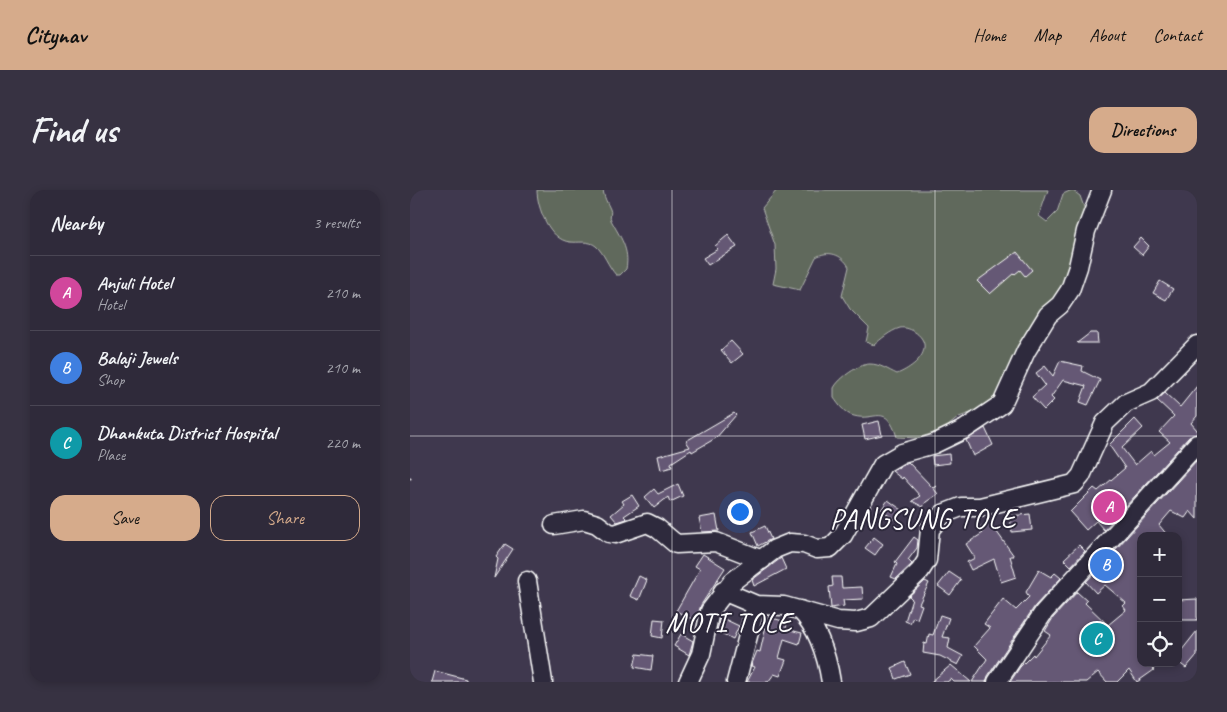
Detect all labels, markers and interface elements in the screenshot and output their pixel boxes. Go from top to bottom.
text: Citynav [25,20,86,50]
text: Home [973,24,1006,46]
text: Map [1034,24,1061,46]
text: About [1089,24,1125,46]
text: Contact [1153,24,1202,46]
button: Directions [1089,107,1197,153]
text: Find us [30,108,117,153]
text: Nearby [50,210,103,236]
text: 3 results [313,213,360,233]
text: Anjuli Hotel [97,271,172,295]
text: A [62,283,70,303]
text: 210 m [326,283,360,303]
text: Hotel [97,295,125,315]
text: Balaji Jewels [97,346,177,370]
text: B [62,358,70,378]
text: 210 m [326,358,360,378]
text: Shop [97,370,124,390]
text: Dhankuta District Hospital [97,421,277,445]
text: C [62,433,70,453]
text: 220 m [326,433,360,453]
text: Place [97,445,125,465]
pin: A [1093,488,1125,526]
button: Save [50,495,200,541]
button: Share [210,495,360,541]
your location [727,499,753,525]
district label: PANGSUNG TOLE [830,501,1018,536]
map controls [1137,532,1182,667]
button: + [1137,532,1182,577]
pin: B [1090,546,1122,584]
button: − [1137,577,1182,622]
district label: MOTI TOLE [665,605,795,640]
pin: C [1081,620,1113,658]
button: locate [1137,622,1182,667]

